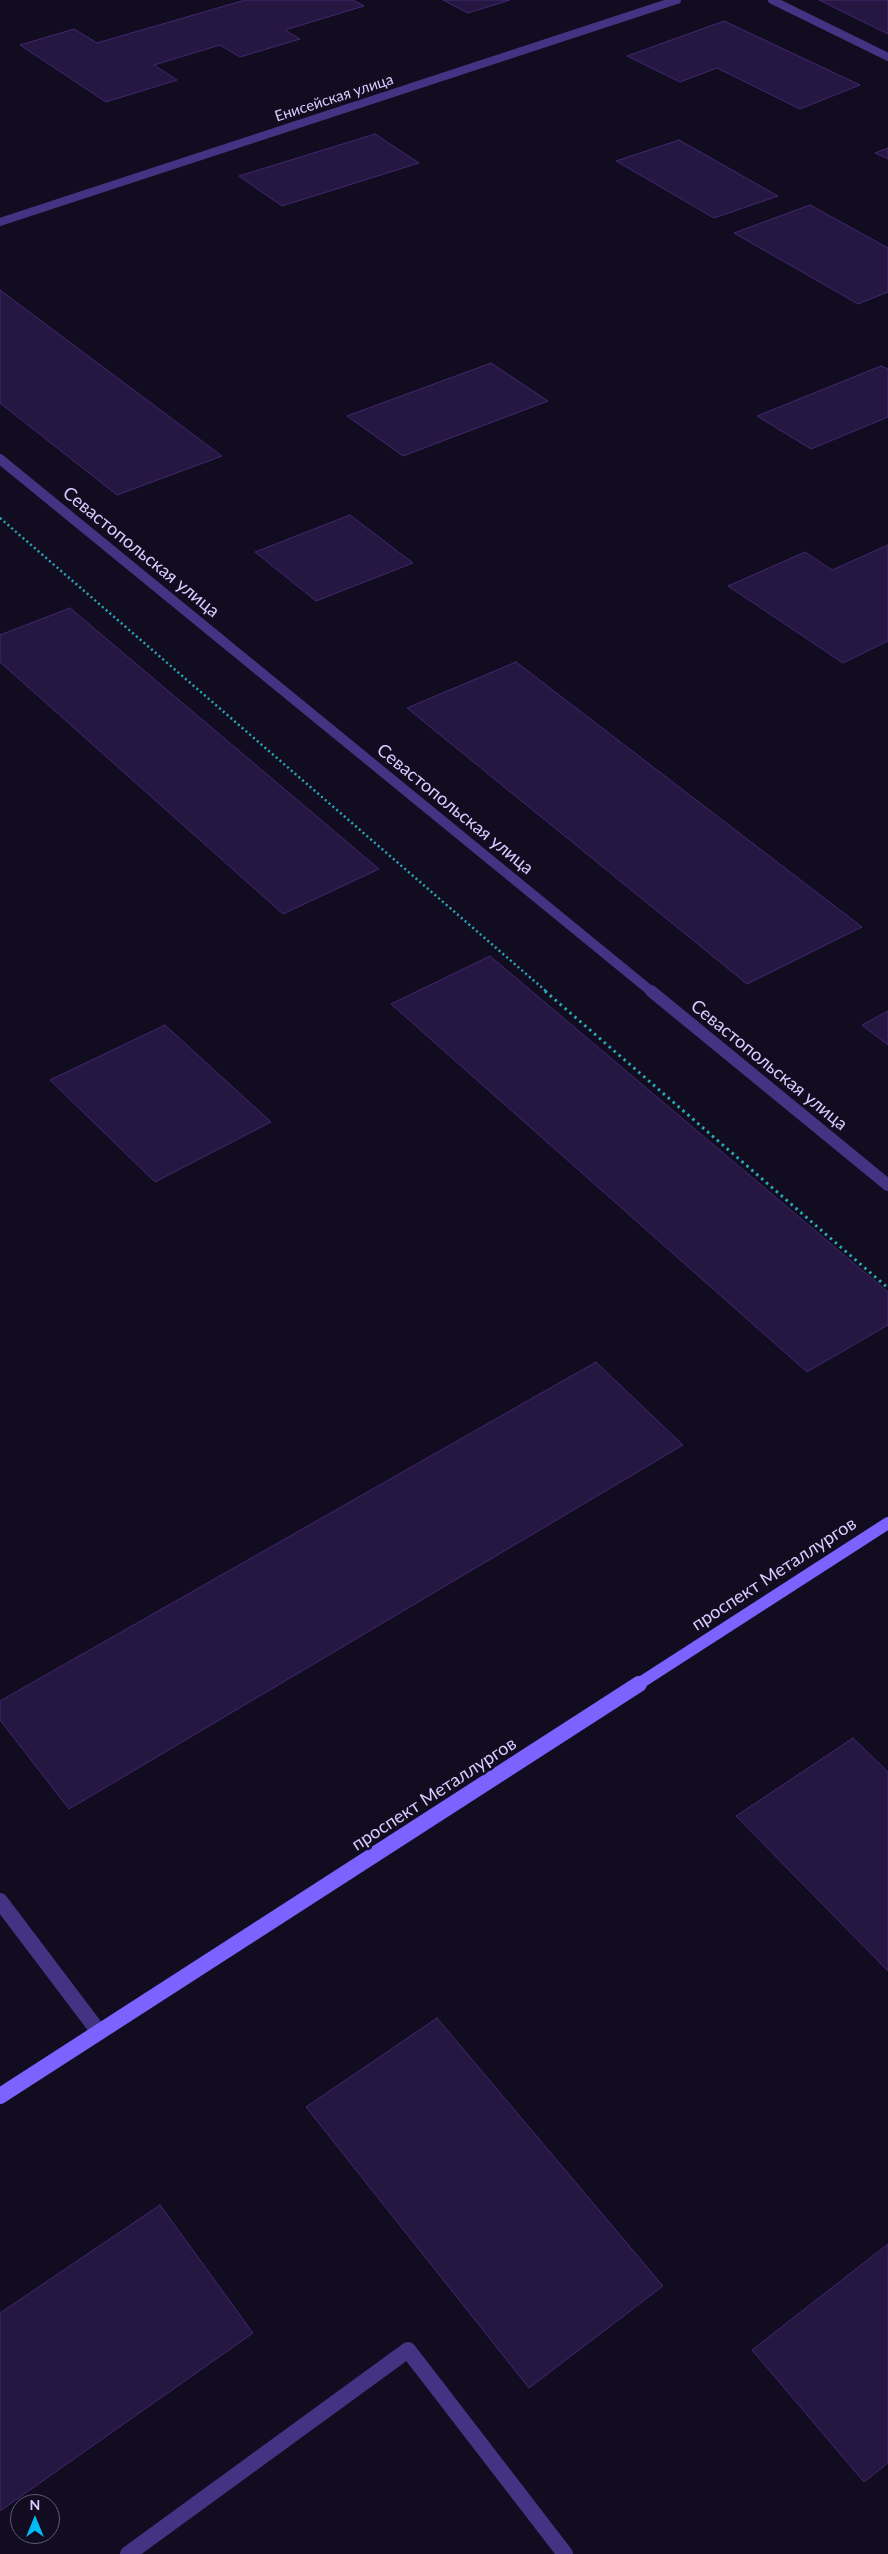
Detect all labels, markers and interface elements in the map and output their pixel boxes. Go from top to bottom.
street label: Енисейская улица [272,70,396,126]
street label: Севастопольская улица [58,482,224,622]
street label: Севастопольская улица [372,739,538,879]
street label: Севастопольская улица [686,995,852,1135]
street label: проспект Металлургов [688,1513,860,1635]
street label: проспект Металлургов [348,1733,520,1855]
north arrow [10,2494,60,2544]
text: N [30,2496,40,2513]

